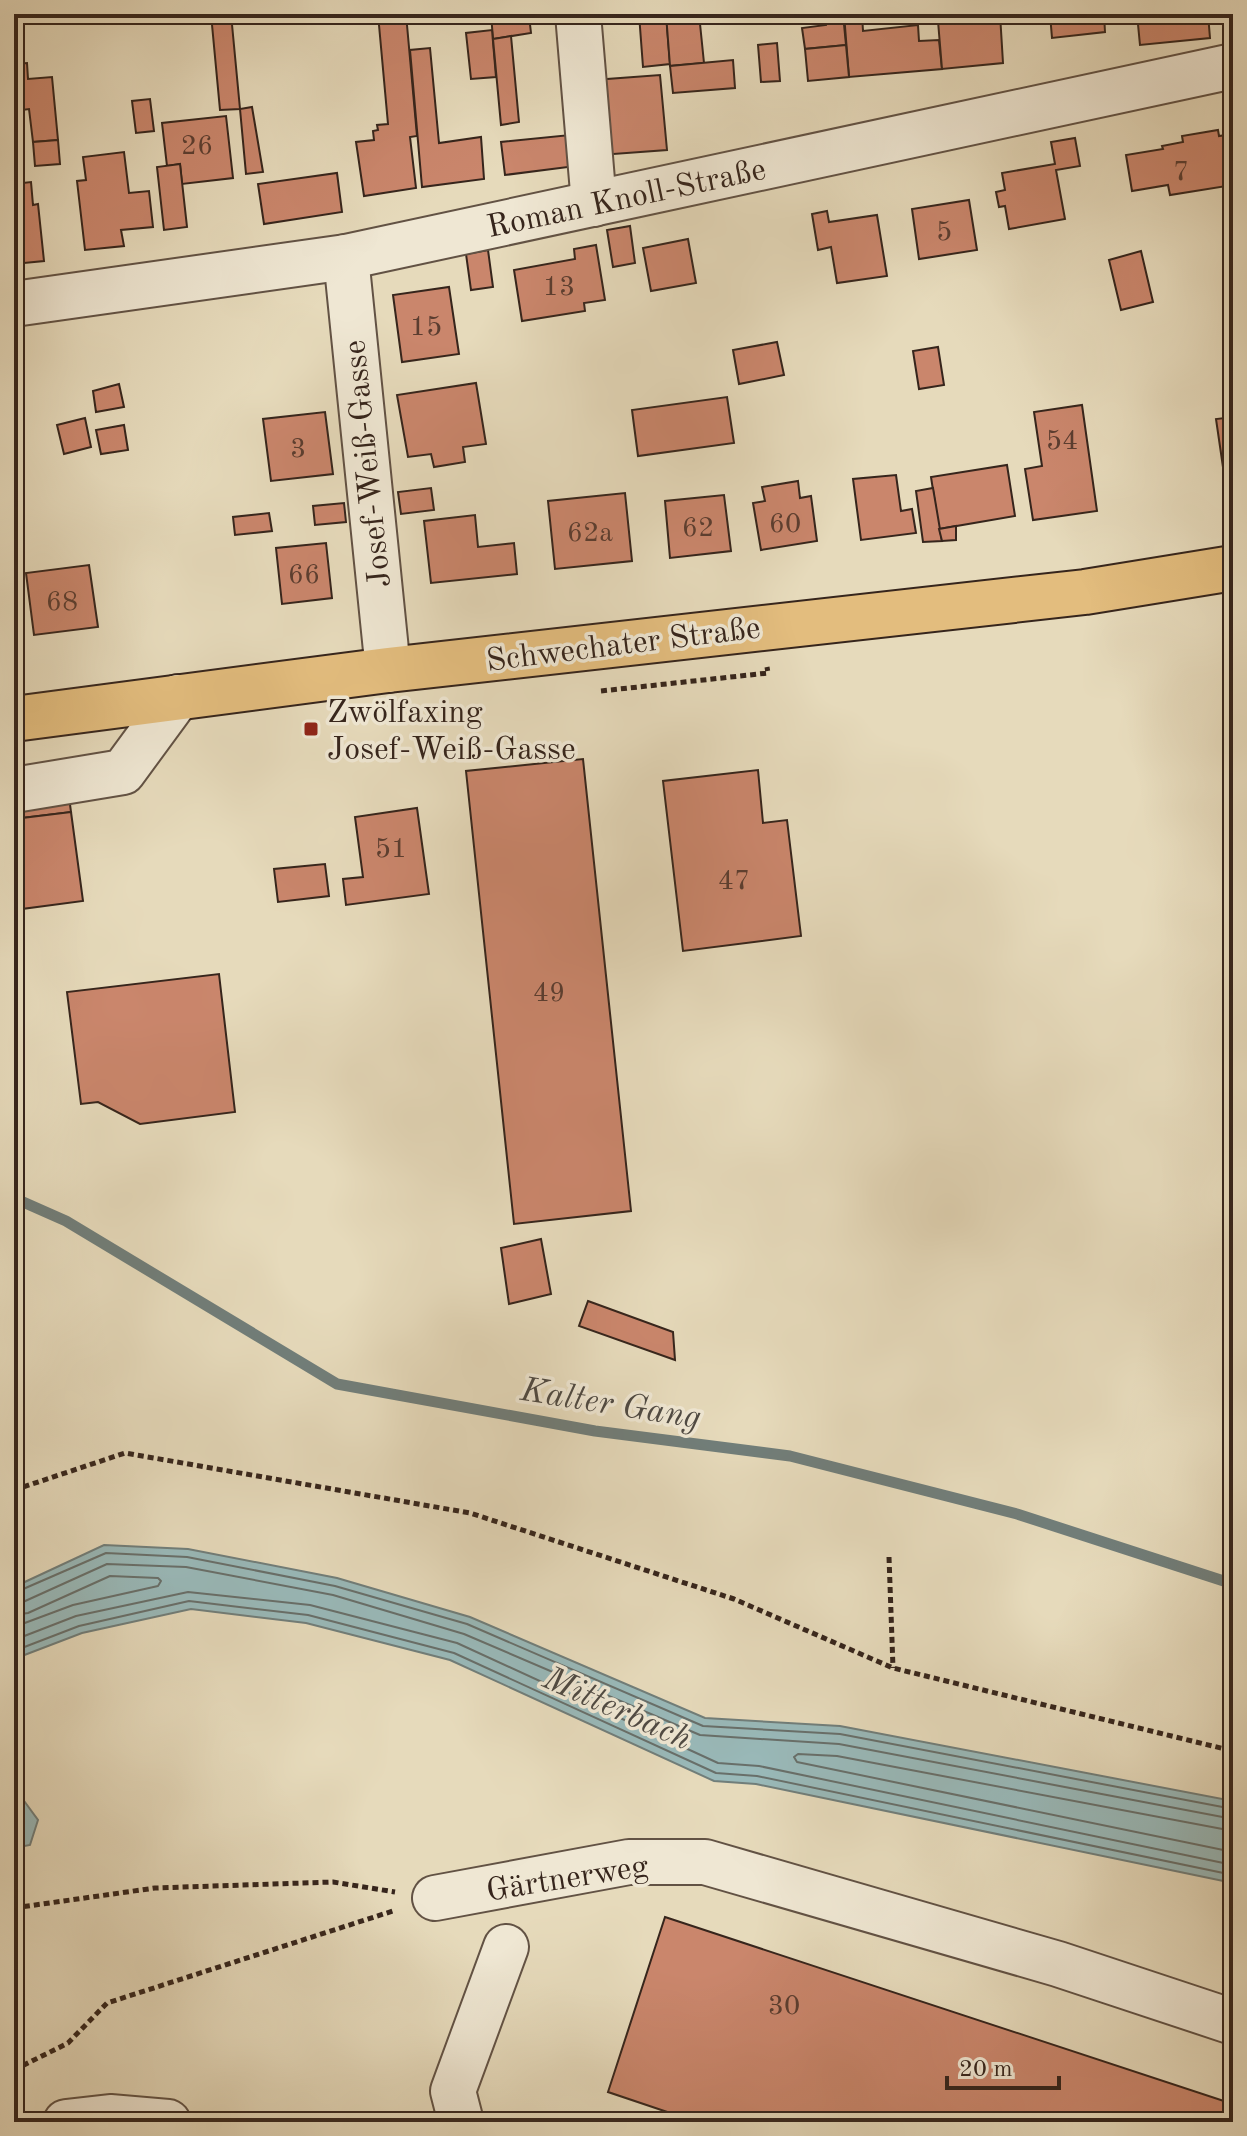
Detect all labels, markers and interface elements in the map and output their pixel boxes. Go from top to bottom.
house number: 26 [181,133,213,161]
street label: Roman Knoll-Straße [484,155,769,245]
house number: 7 [1173,159,1189,187]
house number: 5 [936,219,952,247]
house number: 13 [543,274,575,302]
house number: 15 [410,314,442,342]
street label: Josef-Weiß-Gasse [340,338,398,589]
house number: 54 [1046,428,1078,456]
house number: 3 [290,436,306,464]
house number: 60 [769,511,801,539]
house number: 62 [682,515,714,543]
house number: 62a [567,520,613,548]
house number: 66 [288,562,320,590]
house number: 68 [46,589,78,617]
street label: Schwechater Straße [484,613,762,679]
place label: Zwölfaxing Josef-Weiß-Gasse [327,698,576,767]
marker: Zwölfaxing Josef-Weiß-Gasse [302,720,320,738]
house number: 51 [375,836,407,864]
house number: 47 [718,868,750,896]
house number: 49 [533,980,565,1008]
water label: Kalter Gang [517,1374,703,1436]
water label: Mitterbach [537,1662,696,1757]
street label: Gärtnerweg [484,1851,651,1909]
house number: 30 [768,1993,800,2021]
scale bar [947,2040,1059,2090]
text: 20 m [959,2058,1013,2082]

